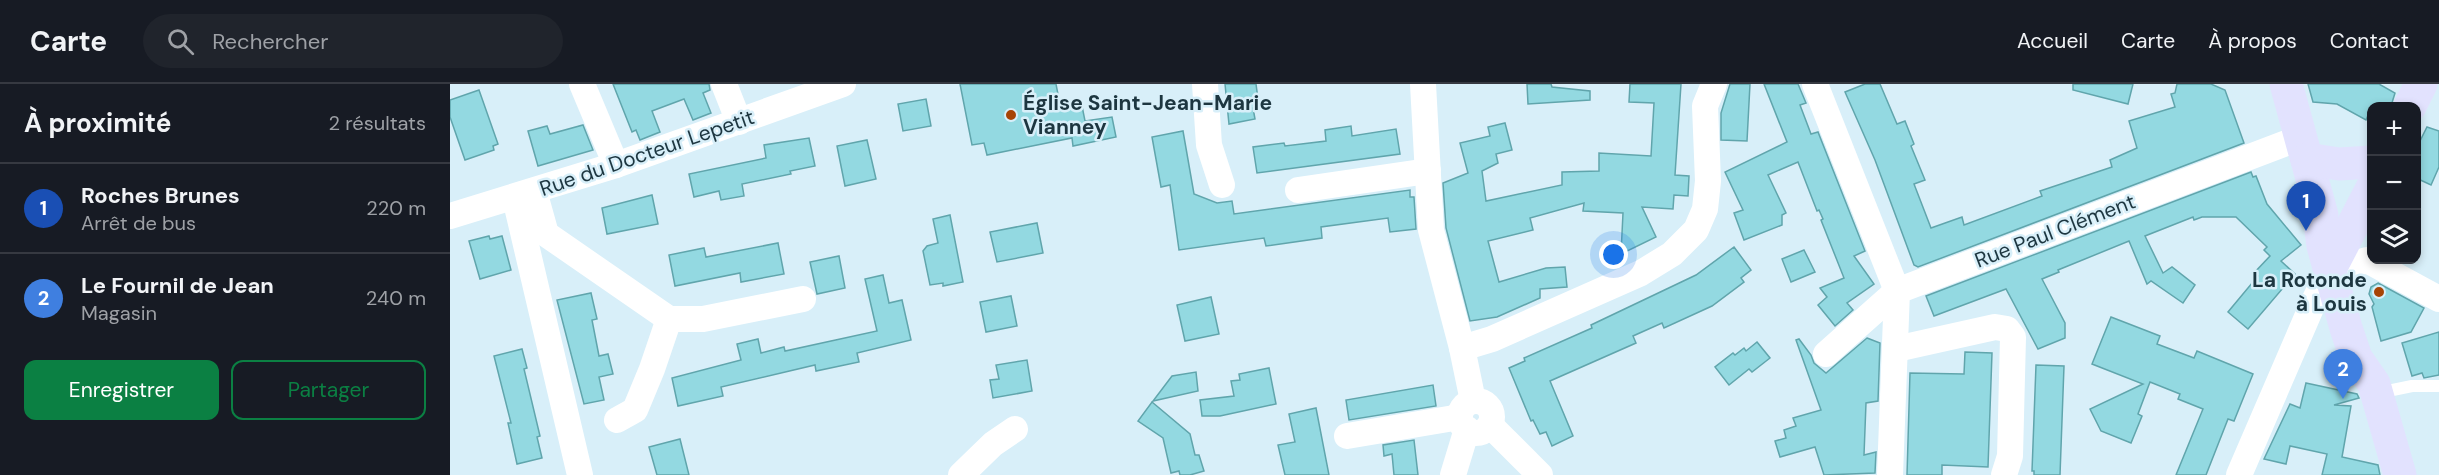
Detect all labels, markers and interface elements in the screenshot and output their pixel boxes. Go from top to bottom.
search box [143,14,563,68]
text: Carte [30,23,107,60]
icon: search [164,25,197,58]
text: Rechercher [212,27,328,56]
text: Accueil [2017,27,2088,55]
text: Carte [2121,27,2175,55]
text: À propos [2208,27,2297,55]
text: Contact [2330,27,2409,55]
place label: Église Saint-Jean-Marie Vianney [1023,89,1272,141]
map controls [2367,102,2421,264]
button: + [2367,102,2421,156]
street label: Rue du Docteur Lepetit [536,103,758,203]
text: À proximité [24,106,171,140]
marker: Église Saint-Jean-Marie Vianney [1004,108,1018,122]
text: 2 résultats [329,110,426,136]
button: − [2367,156,2421,210]
text: Roches Brunes [81,181,240,210]
pin: 1 [2286,182,2326,231]
street label: Rue Paul Clément [1971,187,2139,275]
text: 1 [40,195,47,221]
text: 220 m [366,195,426,221]
text: Arrêt de bus [81,210,196,236]
button: layers [2367,210,2421,264]
your location [1599,240,1628,269]
place label: La Rotonde à Louis [2252,266,2367,318]
text: Le Fournil de Jean [81,271,274,300]
text: 2 [38,285,49,311]
text: 240 m [366,285,426,311]
marker: La Rotonde à Louis [2372,285,2386,299]
text: Magasin [81,300,157,326]
pin: 2 [2324,350,2362,399]
button: Enregistrer [24,360,219,420]
button: Partager [231,360,426,420]

